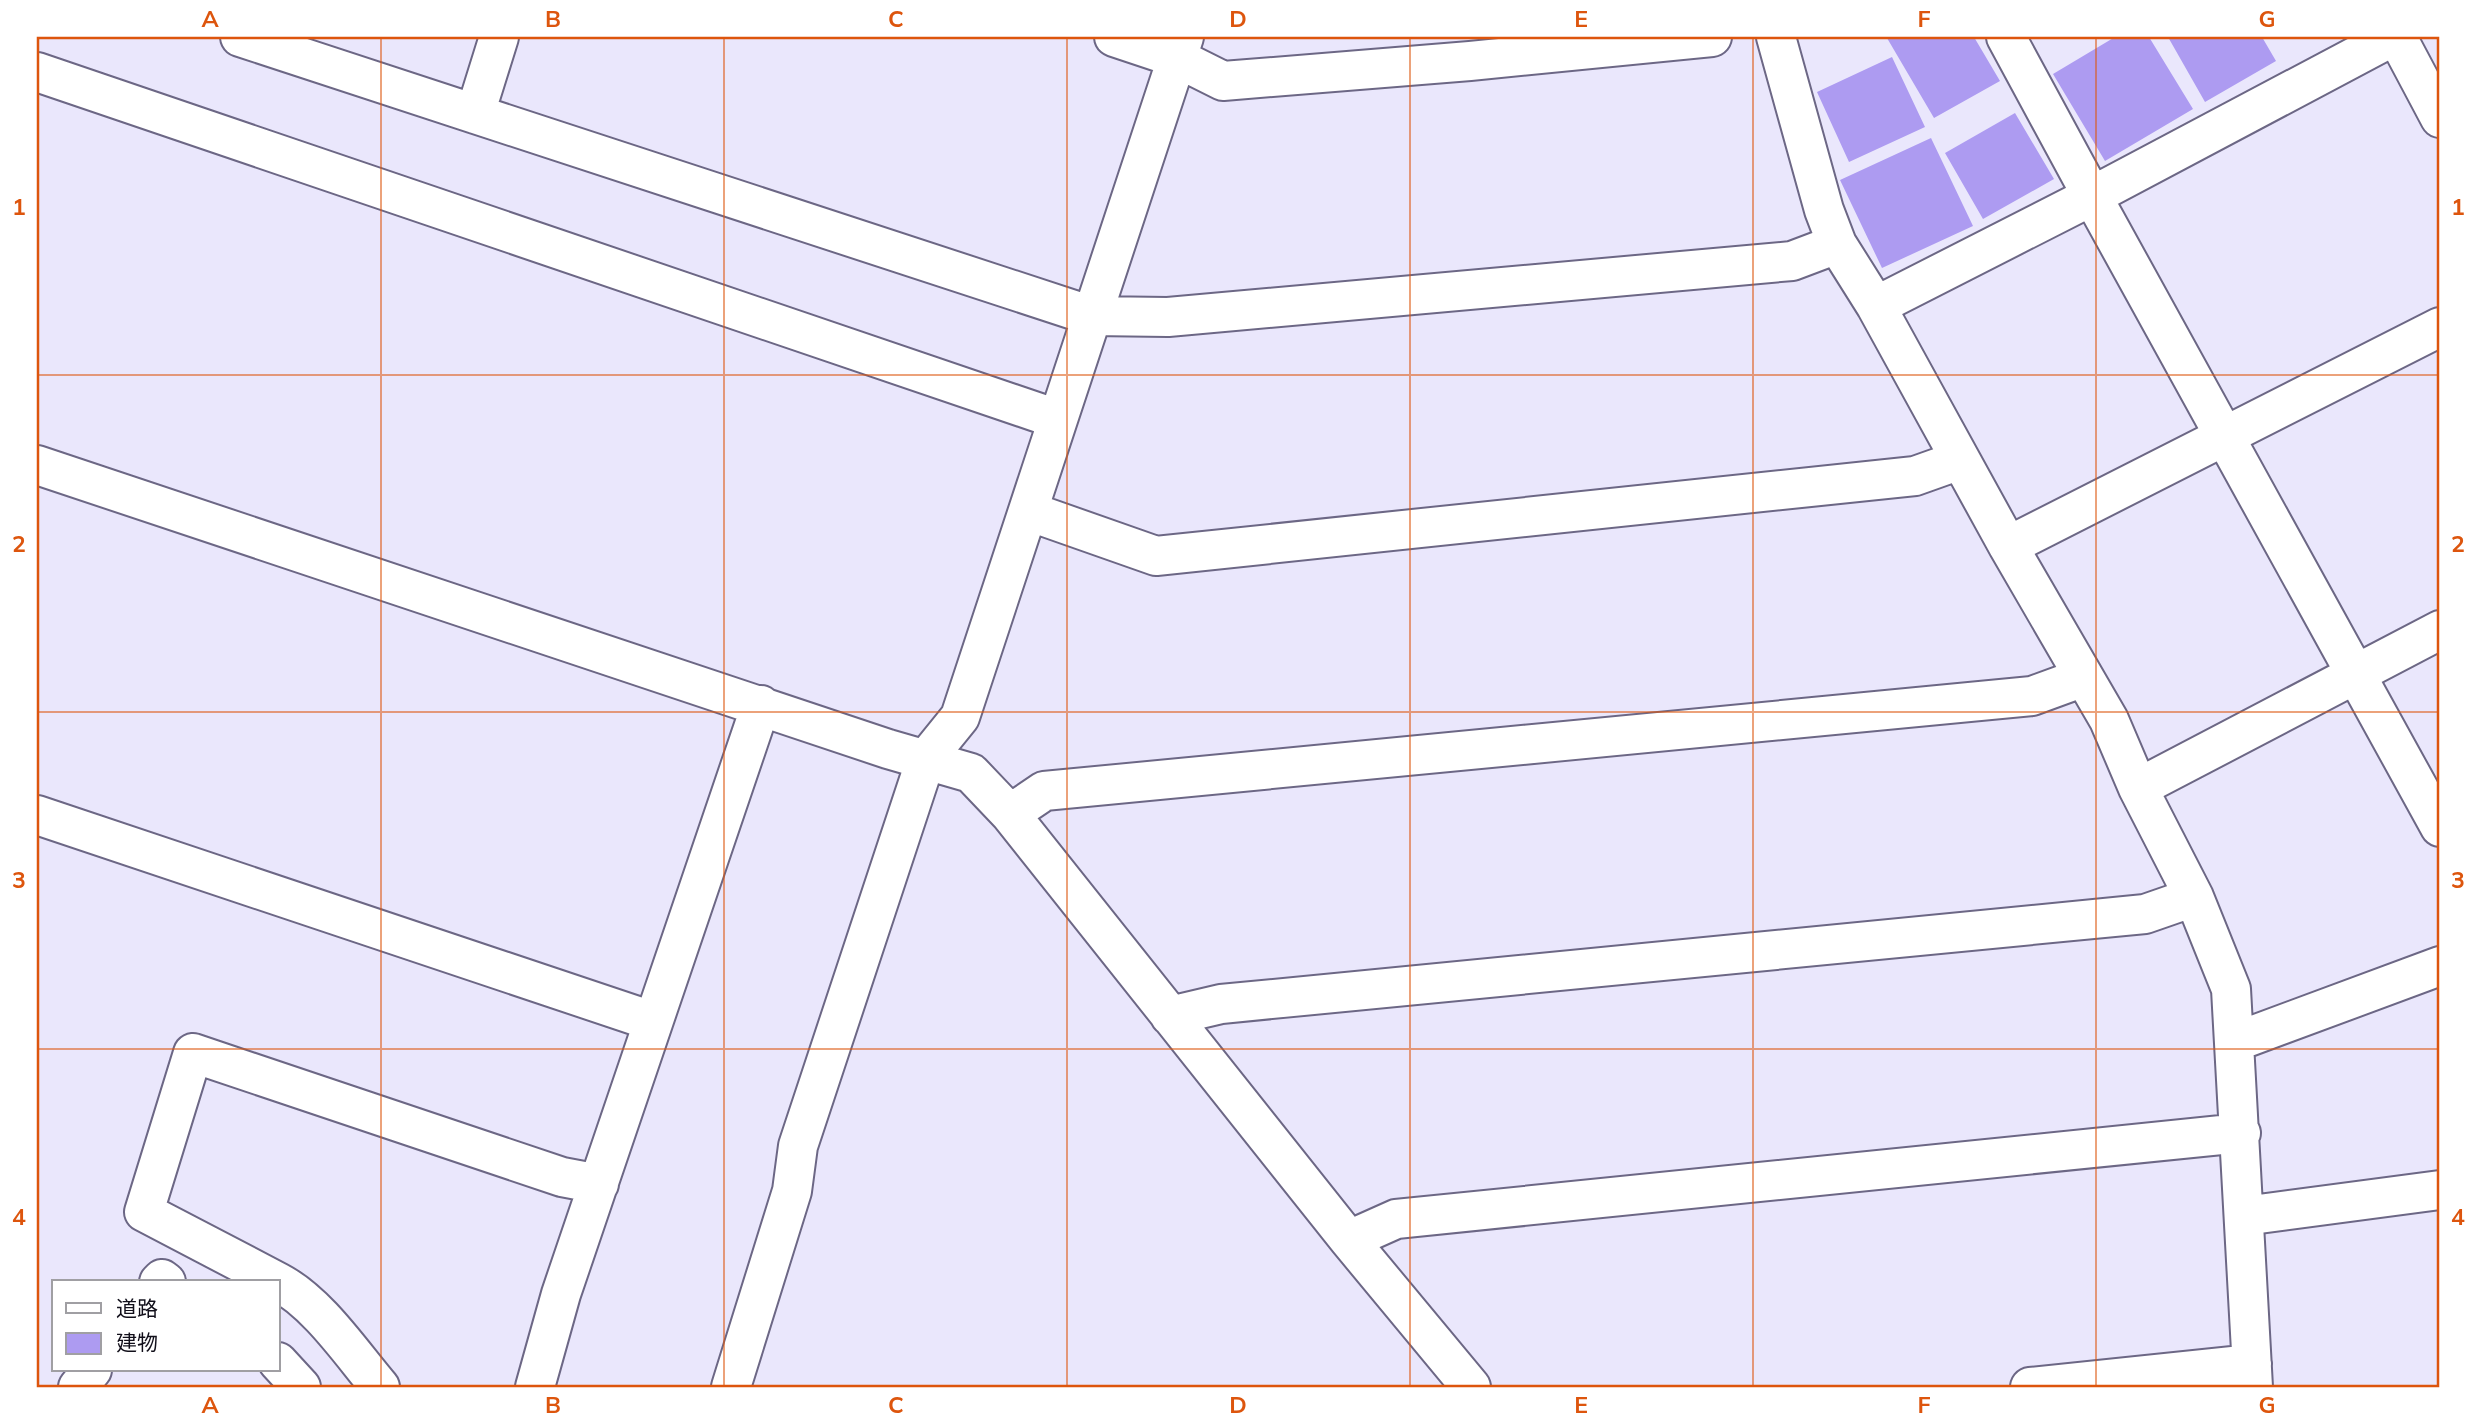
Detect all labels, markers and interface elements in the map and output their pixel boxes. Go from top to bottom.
text: A [201,4,219,33]
text: B [545,4,561,33]
text: C [888,4,904,33]
text: D [1229,4,1247,33]
text: E [1574,4,1588,33]
text: F [1917,4,1931,33]
text: G [2258,4,2276,33]
text: 1 [12,192,26,221]
text: 1 [2451,192,2465,221]
text: 2 [12,529,26,558]
text: 2 [2451,529,2465,558]
text: 3 [12,865,26,894]
text: 3 [2451,865,2465,894]
text: 4 [12,1202,26,1231]
text: 4 [2451,1202,2465,1231]
legend [52,1280,280,1372]
text: 道路 [116,1295,158,1321]
text: 建物 [116,1329,158,1355]
text: A [201,1390,219,1419]
text: B [545,1390,561,1419]
text: C [888,1390,904,1419]
text: D [1229,1390,1247,1419]
text: E [1574,1390,1588,1419]
text: F [1917,1390,1931,1419]
text: G [2258,1390,2276,1419]

